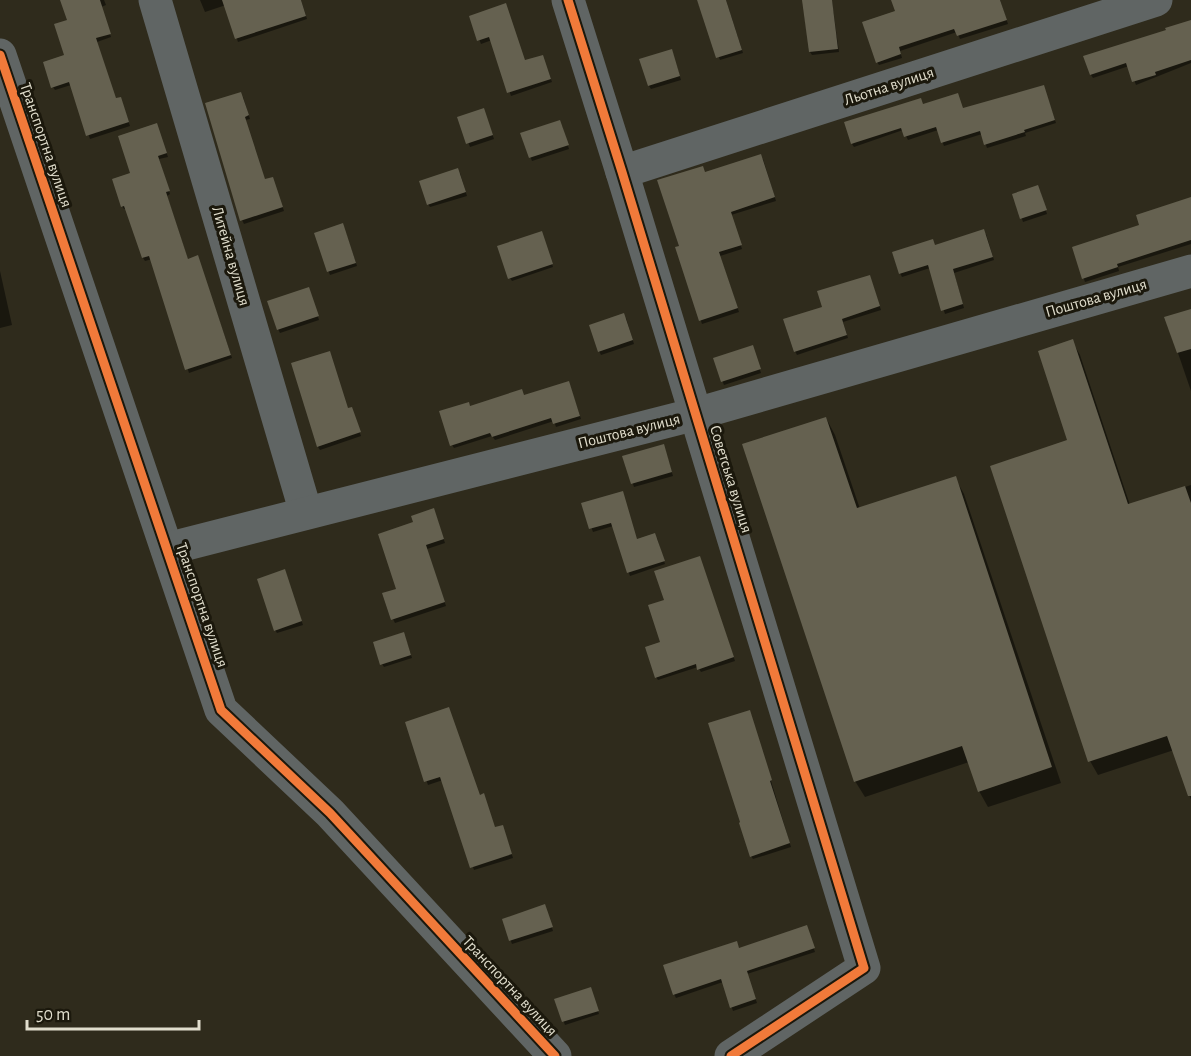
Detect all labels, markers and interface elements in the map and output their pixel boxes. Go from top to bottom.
street label: Льотна вулиця [842,64,936,109]
street label: Транспортна вулиця [16,81,75,210]
street label: Литейна вулиця [208,204,253,308]
street label: Поштова вулиця [1043,276,1149,321]
street label: Поштова вулиця [576,411,682,452]
street label: Советська вулиця [706,423,755,535]
street label: Транспортна вулиця [172,541,231,670]
street label: Транспортна вулиця [459,933,560,1040]
scale bar [27,993,200,1031]
text: 50 m [36,1006,70,1024]

